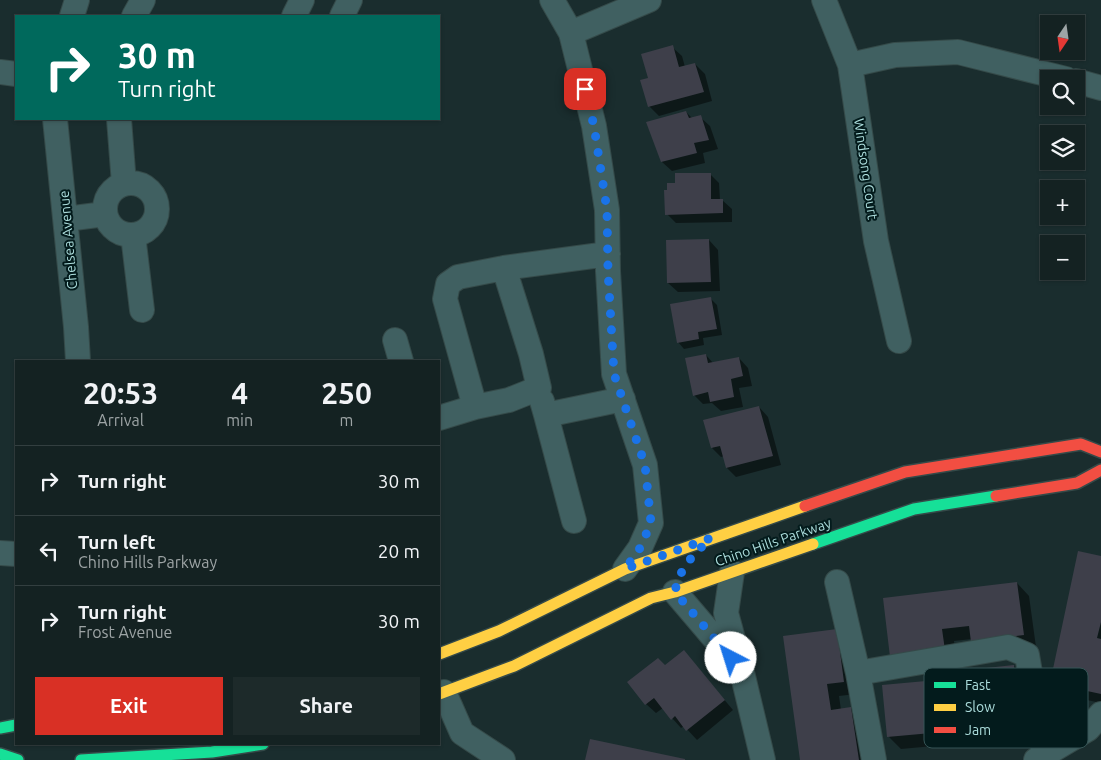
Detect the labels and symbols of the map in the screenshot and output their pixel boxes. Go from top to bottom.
north arrow [1040,15,1085,60]
pin [564,68,606,110]
street label: Windsong Court [851,117,881,221]
street label: Chelsea Avenue [56,190,80,290]
street label: Chino Hills Parkway [713,515,833,569]
position arrow [704,631,756,683]
legend [924,668,1088,748]
text: Fast [965,677,991,693]
text: Slow [965,699,995,715]
text: Jam [965,722,991,738]

